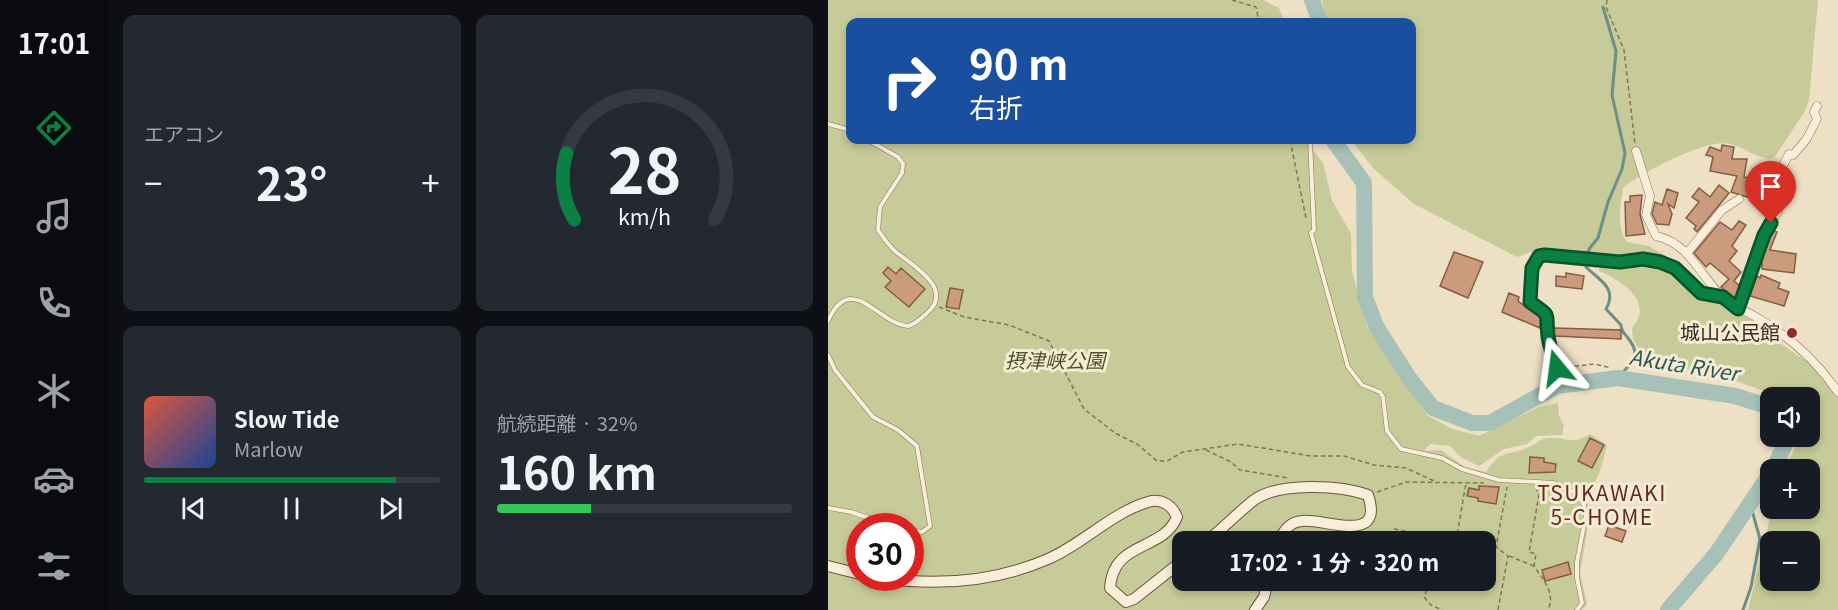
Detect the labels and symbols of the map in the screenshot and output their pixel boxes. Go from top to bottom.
pin [1745,161,1796,223]
place label: 城山公民館 [1680,317,1780,346]
marker: 城山公民館 [1785,326,1799,340]
position arrow [1525,336,1589,400]
water label: Akuta River [1627,341,1745,388]
park label: 摂津峡公園 [1005,345,1108,374]
district label: TSUKAWAKI 5-CHOME [1537,477,1667,531]
speed limit sign: 30 [846,513,924,591]

